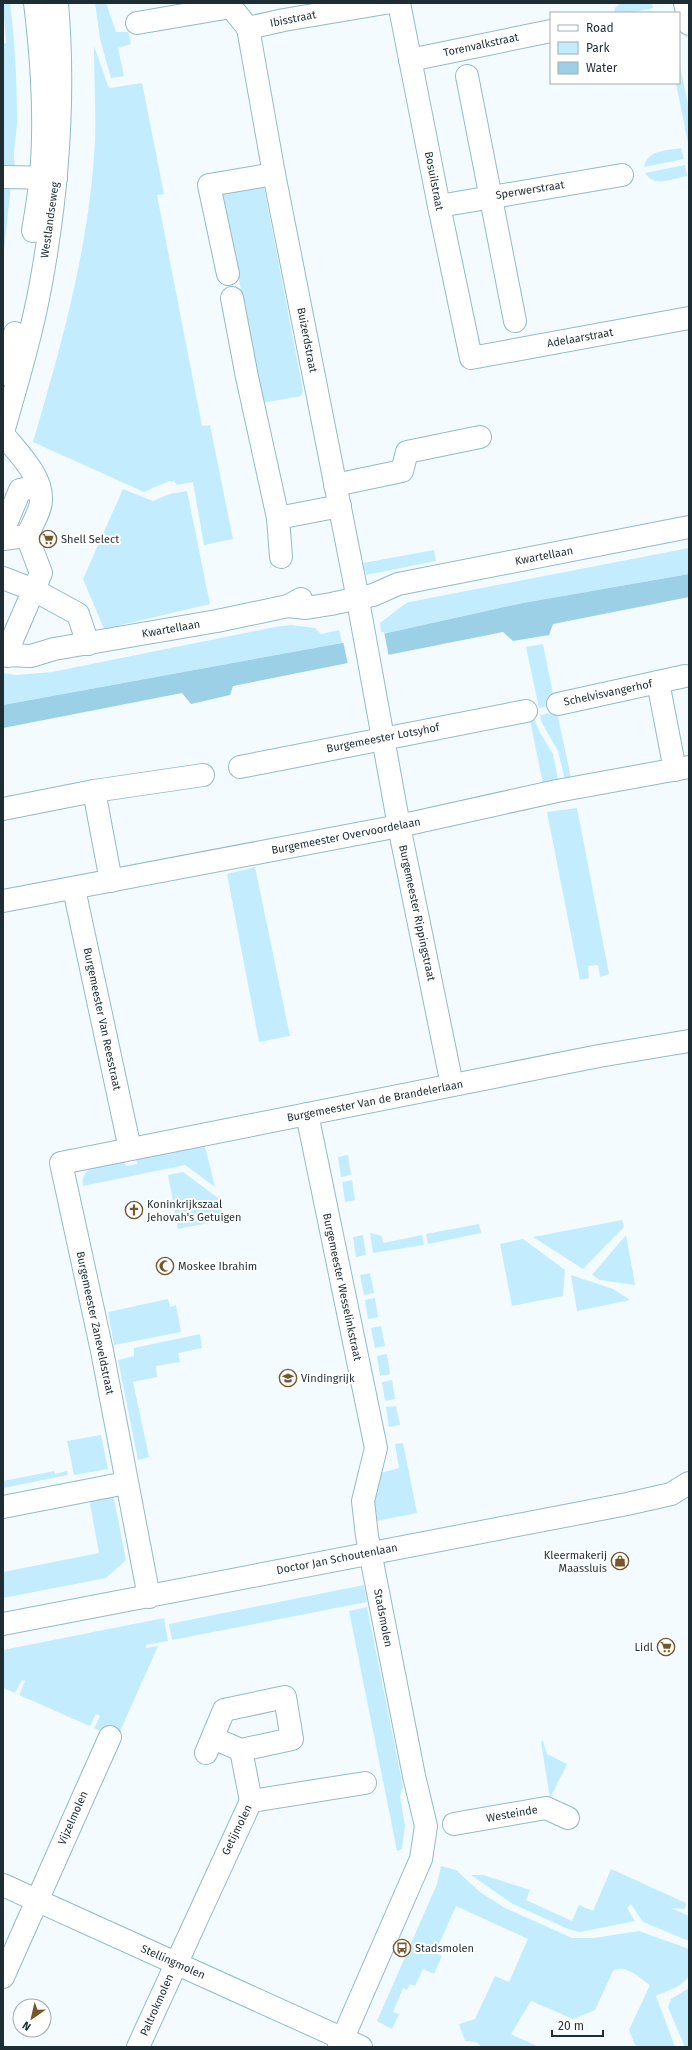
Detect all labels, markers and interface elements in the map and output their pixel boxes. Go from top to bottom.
street label: Ibisstraat [269,8,317,30]
legend [550,12,680,84]
text: Road [586,21,614,35]
street label: Torenvalkstraat [442,31,520,59]
text: Park [586,41,610,55]
text: Water [586,61,618,75]
street label: Bosuilstraat [422,150,446,212]
street label: Sperwerstraat [495,178,565,202]
street label: Westlandseweg [38,181,62,259]
street label: Buizerdstraat [294,306,320,374]
street label: Adelaarstraat [546,326,614,350]
supermarket icon: Shell Select [38,529,58,549]
place label: Shell Select [61,533,119,546]
street label: Kwartellaan [514,544,574,568]
street label: Kwartellaan [141,617,201,641]
street label: Schelvisvangerhof [562,677,655,709]
street label: Burgemeester Lotsyhof [325,720,442,755]
street label: Burgemeester Overvoordelaan [270,815,422,857]
street label: Burgemeester Rippingstraat [396,844,438,982]
street label: Burgemeester Van Reesstraat [81,946,124,1092]
street label: Burgemeester Van de Brandelerlaan [286,1078,464,1124]
place label: Koninkrijkszaal Jehovah's Getuigen [147,1198,241,1224]
church icon: Koninkrijkszaal Jehovah's Getuigen [124,1200,144,1220]
street label: Burgemeester Wesselinkstraat [320,1212,364,1362]
street label: Burgemeester Zaneveldstraat [73,1250,117,1396]
mosque icon: Moskee Ibrahim [155,1256,175,1276]
place label: Moskee Ibrahim [178,1260,257,1273]
school or university icon: Vindingrijk [278,1368,298,1388]
place label: Vindingrijk [301,1372,355,1385]
street label: Doctor Jan Schoutenlaan [275,1541,399,1577]
place label: Kleermakerij Maassluis [544,1549,607,1575]
shop icon: Kleermakerij Maassluis [610,1551,630,1571]
street label: Stadsmolen [371,1588,395,1648]
supermarket icon: Lidl [656,1637,676,1657]
place label: Lidl [635,1641,653,1654]
street label: Vijzelmolen [55,1789,91,1847]
street label: Getijmolen [219,1803,255,1857]
street label: Westeinde [485,1803,539,1825]
bus stop icon: Stadsmolen [392,1938,412,1958]
street label: Stellingmolen [139,1942,207,1982]
place label: Stadsmolen [415,1942,474,1955]
street label: Paltrokmolen [138,1972,176,2038]
north arrow [12,1998,52,2038]
scale bar [552,2012,603,2038]
text: N [20,2018,33,2033]
text: 20 m [558,2019,584,2033]

